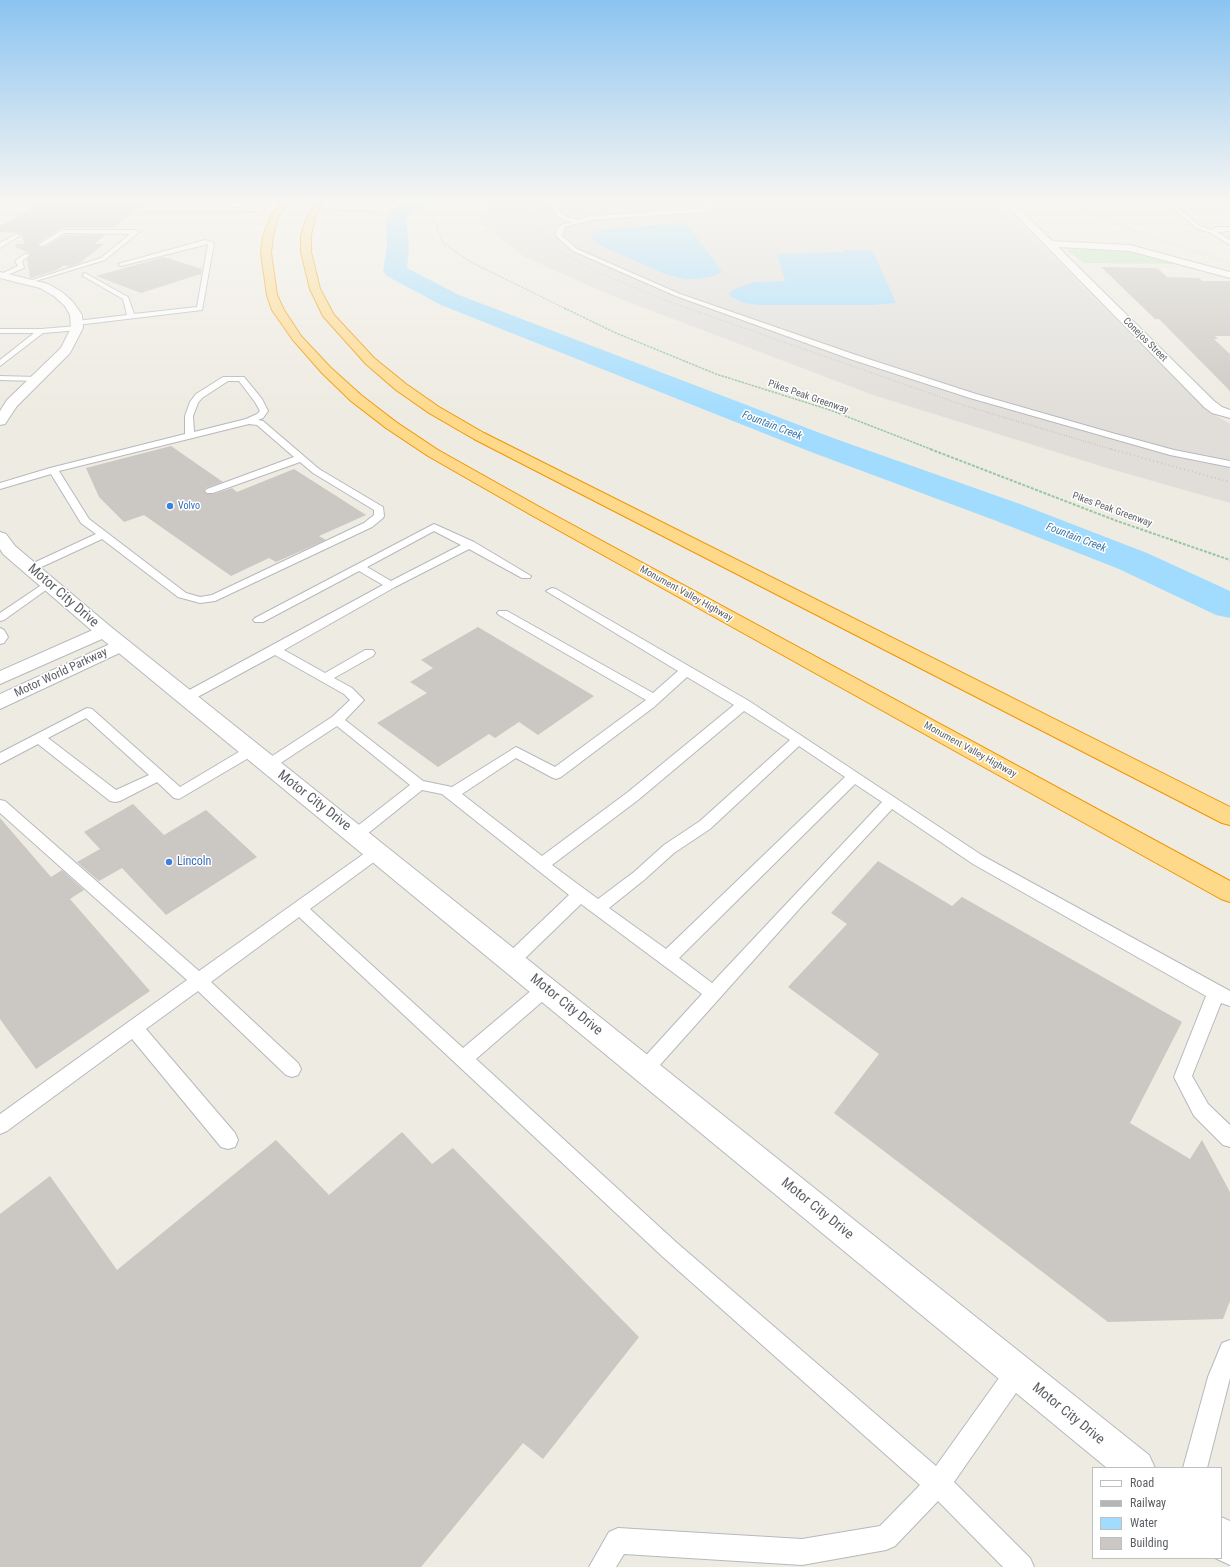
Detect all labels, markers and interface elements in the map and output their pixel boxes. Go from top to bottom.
street label: Conejos Street [1120,315,1170,365]
street label: Pikes Peak Greenway [766,378,850,416]
water label: Fountain Creek [740,409,804,443]
street label: Pikes Peak Greenway [1070,490,1154,530]
place label: Volvo [178,500,200,512]
marker: Volvo [165,501,175,511]
water label: Fountain Creek [1044,521,1108,555]
street label: Motor City Drive [24,561,102,631]
street label: Monument Valley Highway [638,564,734,624]
street label: Motor World Parkway [12,645,110,701]
street label: Monument Valley Highway [922,720,1018,780]
street label: Motor City Drive [274,767,354,835]
place label: Lincoln [177,855,211,869]
marker: Lincoln [164,857,174,867]
street label: Motor City Drive [526,971,606,1039]
street label: Motor City Drive [777,1175,857,1243]
street label: Motor City Drive [1028,1380,1108,1448]
legend [1092,1467,1222,1559]
text: Road [1130,1476,1154,1490]
text: Railway [1130,1496,1166,1510]
text: Water [1130,1516,1158,1530]
text: Building [1130,1536,1168,1550]

